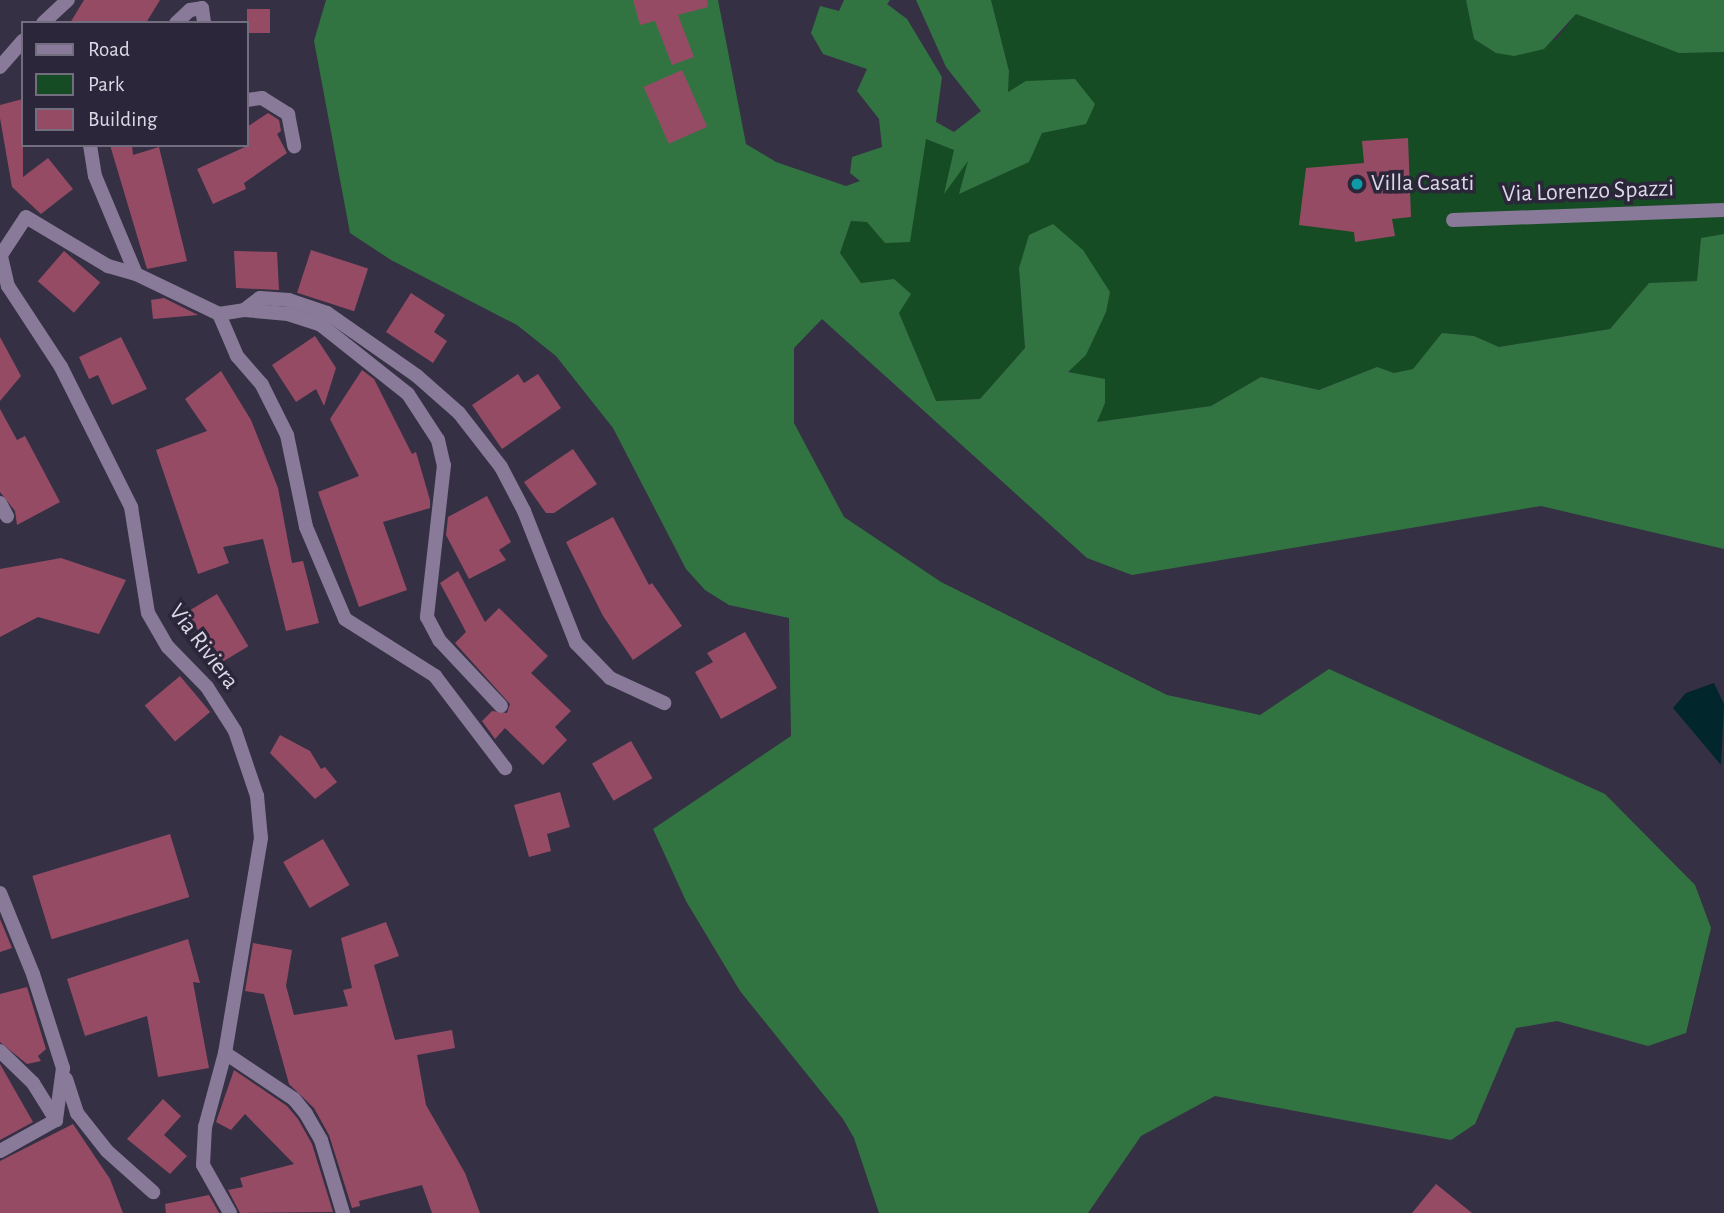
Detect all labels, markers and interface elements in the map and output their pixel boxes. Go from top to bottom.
legend [21,21,248,147]
text: Road [88,39,130,60]
text: Park [88,74,124,95]
text: Building [88,109,157,130]
place label: Villa Casati [1371,170,1474,198]
street label: Via Lorenzo Spazzi [1501,175,1675,209]
marker: Villa Casati [1349,176,1365,192]
street label: Via Riviera [162,599,244,695]

